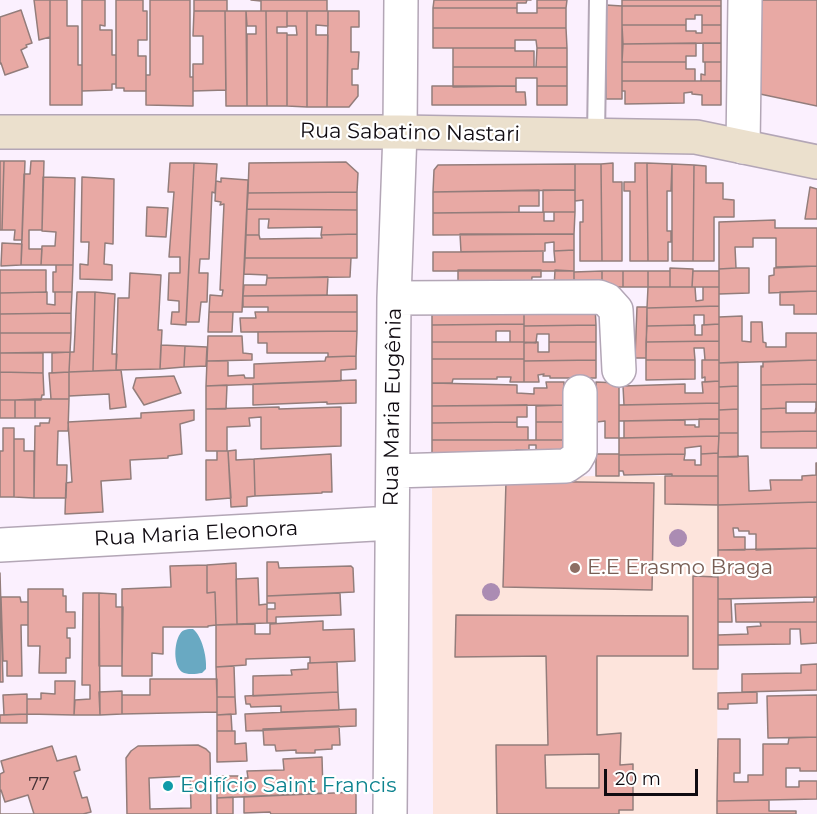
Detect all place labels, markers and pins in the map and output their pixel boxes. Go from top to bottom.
place label: E.E Erasmo Braga [587,555,773,581]
marker: E.E Erasmo Braga [568,561,582,575]
place label: Edifício Saint Francis [180,773,396,799]
marker: Edifício Saint Francis [161,779,175,793]

